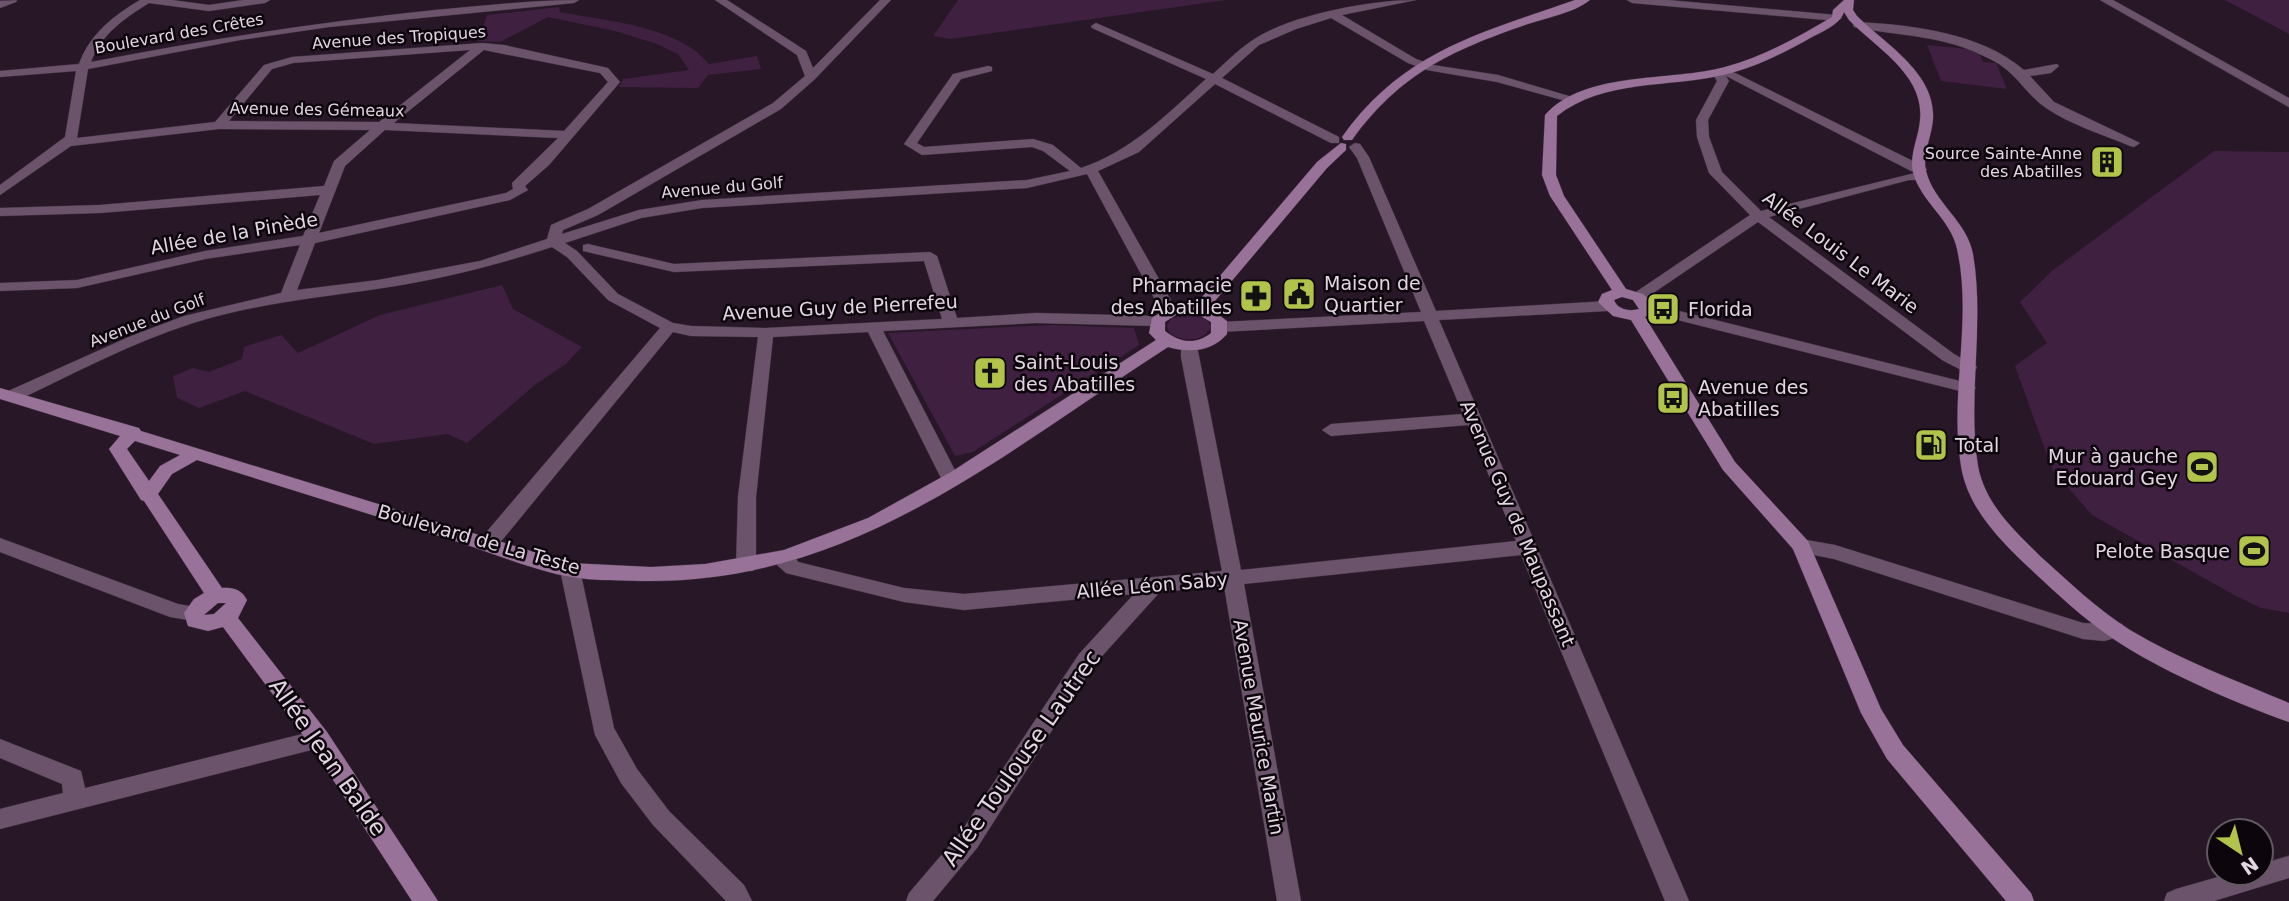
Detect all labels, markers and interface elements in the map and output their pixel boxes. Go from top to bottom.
street label: Boulevard des Crêtes [93,9,265,58]
street label: Avenue des Tropiques [311,22,487,53]
street label: Avenue des Gémeaux [229,98,405,121]
building icon: Source Sainte-Anne des Abatilles [2088,143,2126,181]
place label: Source Sainte-Anne des Abatilles [1925,144,2082,181]
street label: Avenue du Golf [660,173,784,202]
street label: Allée Louis Le Marie [1759,186,1923,318]
street label: Allée de la Pinède [149,207,319,259]
place label: Maison de Quartier [1324,272,1421,316]
place label: Pharmacie des Abatilles [1111,274,1232,318]
public building icon: Maison de Quartier [1280,275,1318,313]
pharmacy icon: Pharmacie des Abatilles [1237,277,1275,315]
street label: Avenue du Golf [87,290,208,351]
street label: Avenue Guy de Pierrefeu [722,290,958,324]
bus stop icon: Florida [1644,290,1682,328]
place label: Florida [1688,298,1753,320]
place label: Saint-Louis des Abatilles [1014,351,1135,395]
church icon: Saint-Louis des Abatilles [971,354,1009,392]
place label: Avenue des Abatilles [1698,376,1808,420]
bus stop icon: Avenue des Abatilles [1654,379,1692,417]
street label: Avenue Guy de Maupassant [1456,397,1580,649]
fuel station icon: Total [1912,426,1950,464]
place label: Total [1954,434,1999,456]
place label: Mur à gauche Edouard Gey [2048,445,2178,489]
sports icon: Mur à gauche Edouard Gey [2183,448,2221,486]
street label: Boulevard de La Teste [375,500,583,578]
sports icon: Pelote Basque [2235,532,2273,570]
place label: Pelote Basque [2095,540,2230,562]
street label: Allée Léon Saby [1076,567,1228,603]
street label: Avenue Maurice Martin [1229,617,1289,837]
street label: Allée Toulouse Lautrec [936,645,1106,871]
street label: Allée Jean Balde [264,673,392,841]
north arrow [2205,817,2275,887]
text: N [2237,852,2263,879]

